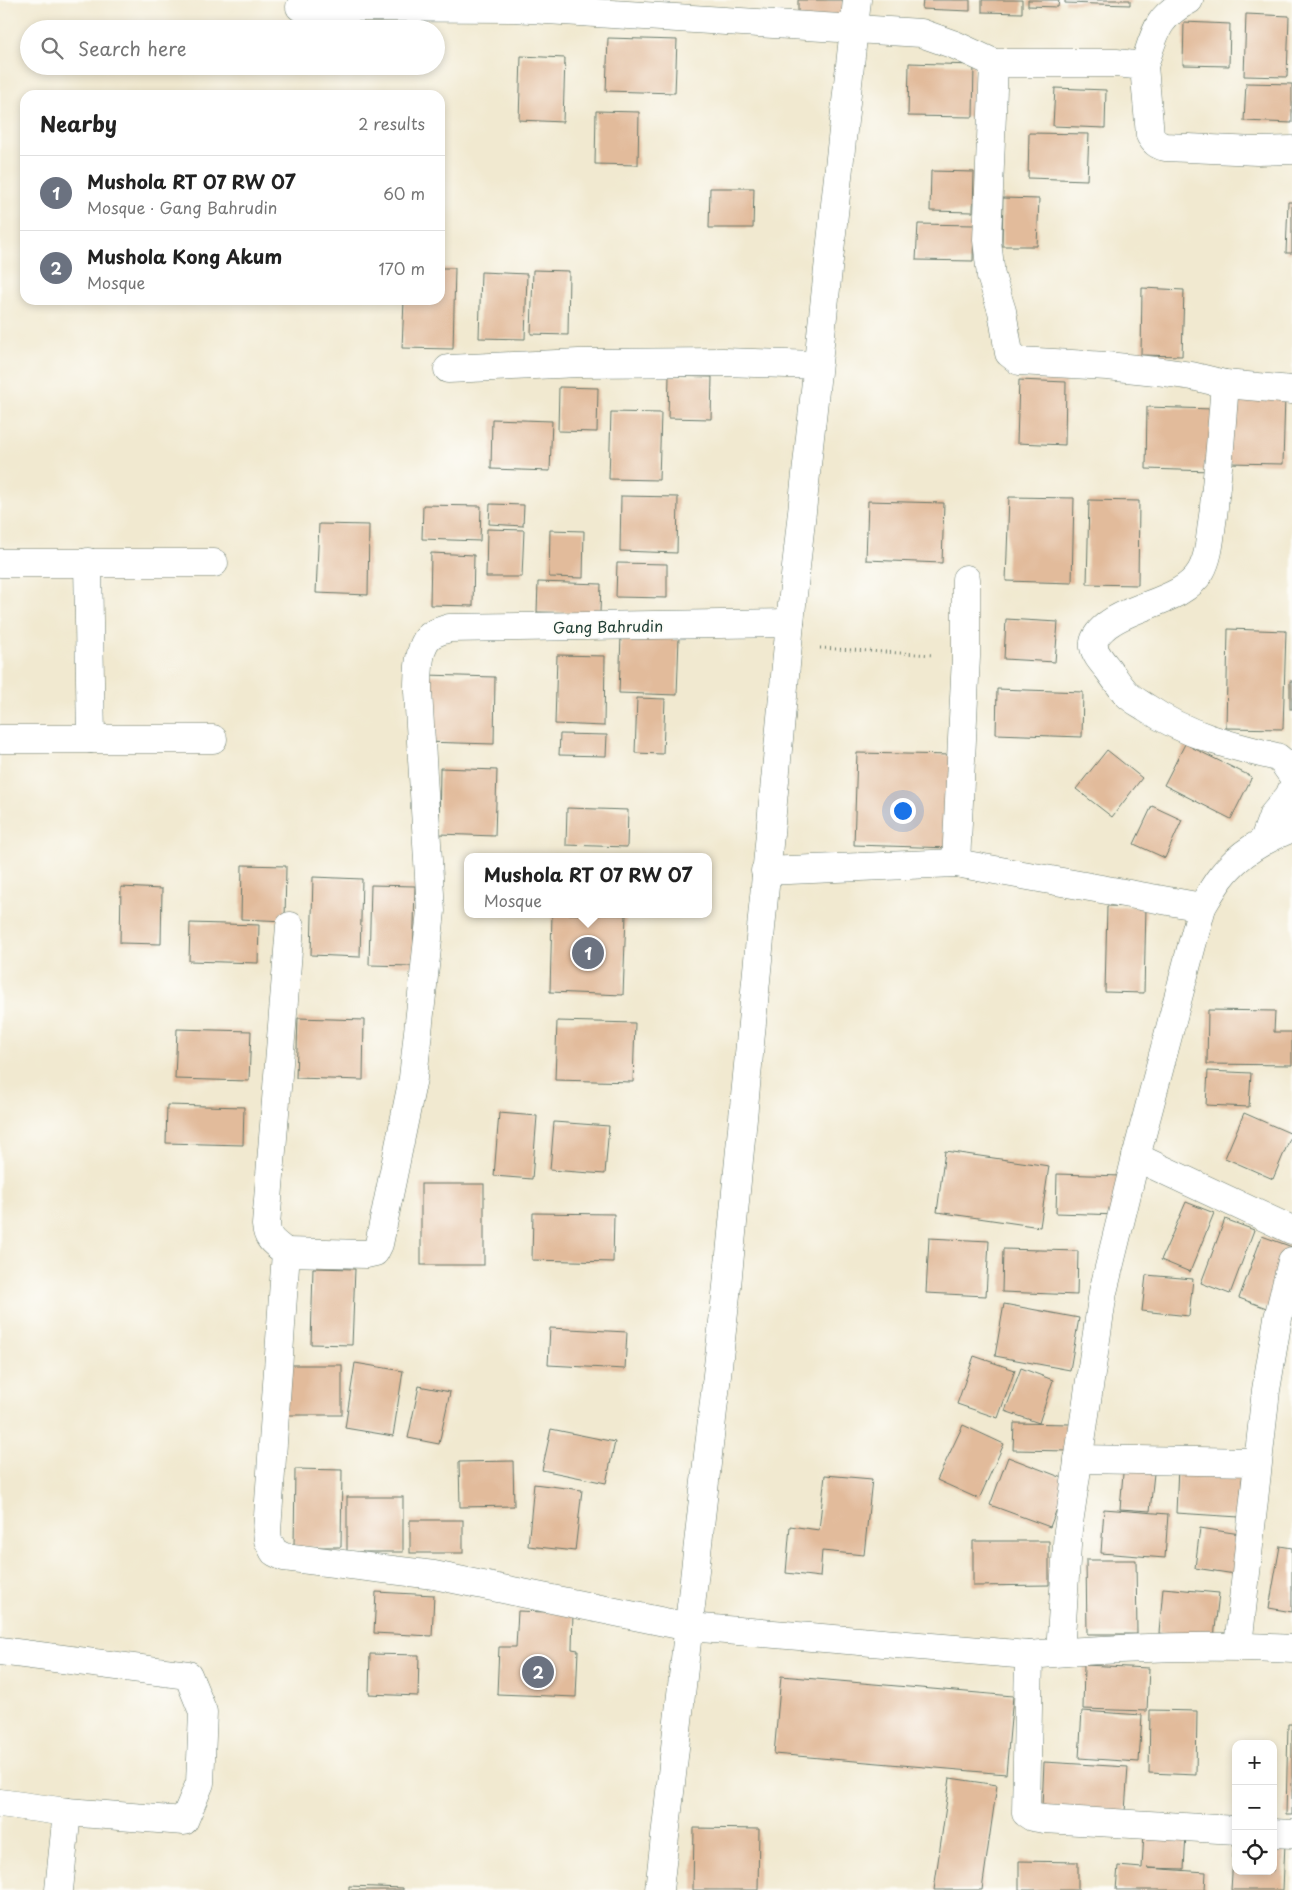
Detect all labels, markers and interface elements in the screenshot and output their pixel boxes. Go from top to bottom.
search box [20,20,445,75]
icon: search [38,34,66,62]
text: Search here [78,34,187,62]
text: Nearby [40,107,117,139]
text: 2 results [358,111,425,135]
text: Mushola RT 07 RW 07 [87,167,296,195]
text: 1 [52,181,60,205]
text: 60 m [383,181,425,205]
text: Mosque · Gang Bahrudin [87,195,277,219]
text: Mushola Kong Akum [87,242,282,270]
text: 2 [50,256,62,280]
text: 170 m [379,256,425,280]
text: Mosque [87,270,145,294]
street label: Gang Bahrudin [553,614,663,638]
your location [890,798,916,824]
popup [464,853,712,918]
text: Mushola RT 07 RW 07 [484,860,692,888]
text: Mosque [484,888,542,912]
pin: 1 [572,934,604,972]
pin: 2 [522,1653,554,1691]
map controls [1232,1740,1277,1875]
button: + [1232,1740,1277,1785]
button: − [1232,1785,1277,1830]
button: locate [1232,1830,1277,1875]

